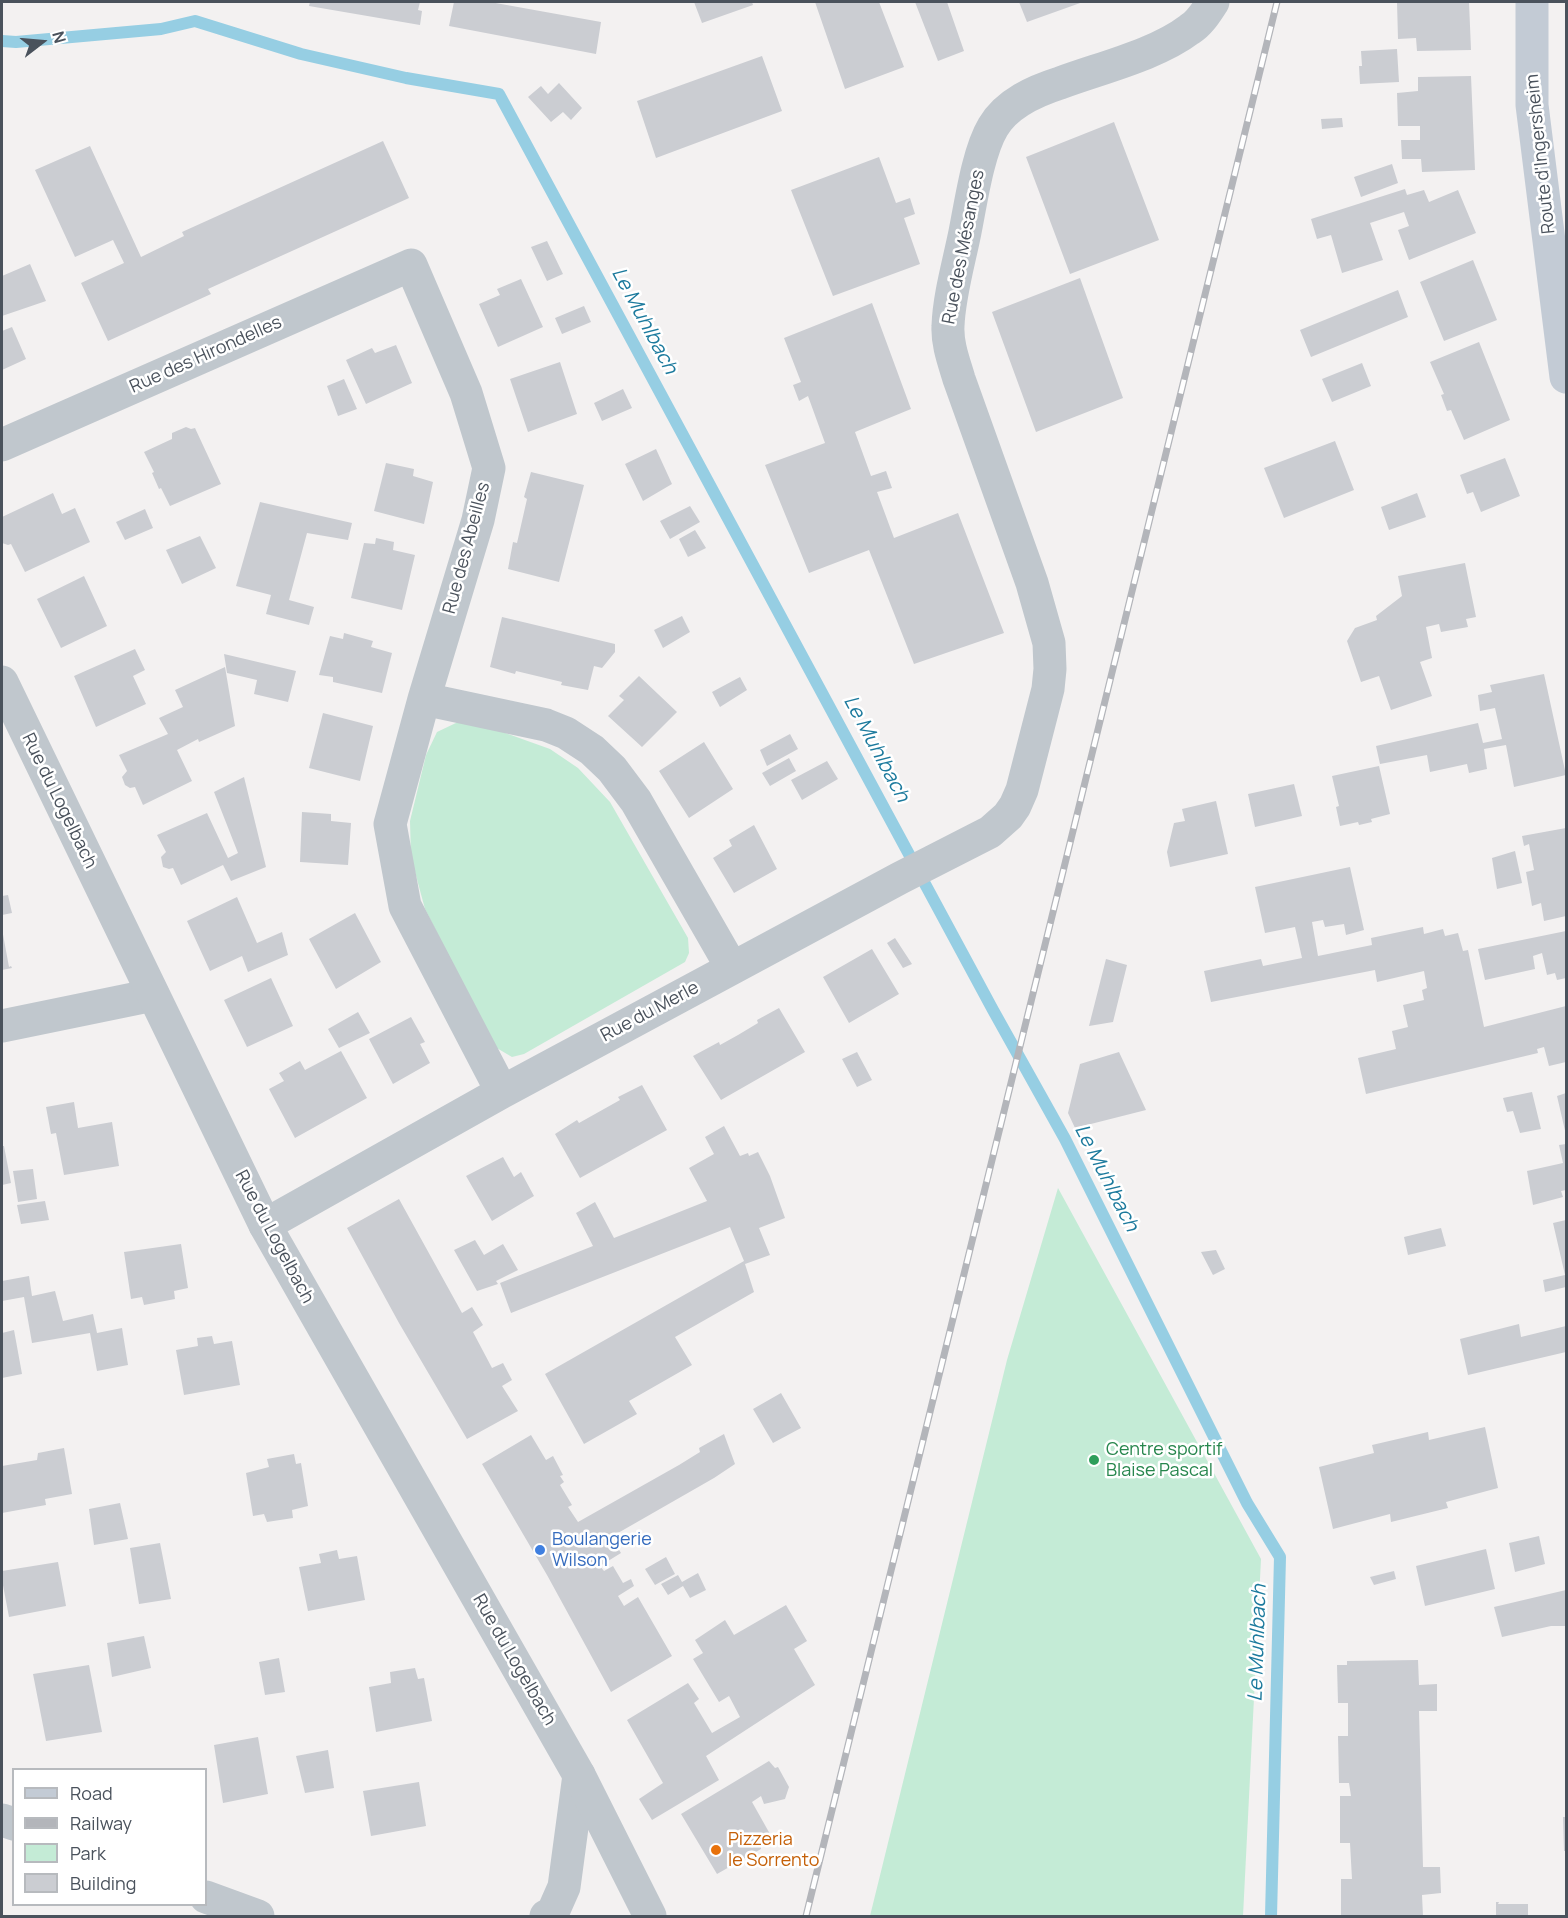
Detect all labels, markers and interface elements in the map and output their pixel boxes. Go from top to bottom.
north arrow [12,12,72,72]
text: N [47,28,71,46]
street label: Route d'Ingersheim [1522,73,1560,235]
street label: Rue des Mésanges [938,168,990,326]
water label: Le Muhlbach [606,264,682,378]
street label: Rue des Hirondelles [127,312,285,398]
street label: Rue des Abeilles [439,480,495,616]
water label: Le Muhlbach [838,692,914,806]
street label: Rue du Logelbach [17,730,101,872]
street label: Rue du Merle [597,977,703,1047]
water label: Le Muhlbach [1069,1120,1143,1236]
street label: Rue du Logelbach [230,1167,318,1307]
place label: Centre sportif Blaise Pascal [1106,1439,1222,1482]
marker: Centre sportif Blaise Pascal [1087,1453,1101,1467]
place label: Boulangerie Wilson [552,1529,652,1572]
marker: Boulangerie Wilson [533,1543,547,1557]
water label: Le Muhlbach [1244,1584,1272,1702]
street label: Rue du Logelbach [468,1591,560,1729]
legend [12,1768,207,1906]
text: Road [70,1781,113,1805]
text: Railway [70,1811,132,1835]
place label: Pizzeria le Sorrento [728,1829,819,1872]
text: Park [70,1841,106,1865]
marker: Pizzeria le Sorrento [709,1843,723,1857]
text: Building [70,1871,136,1895]

